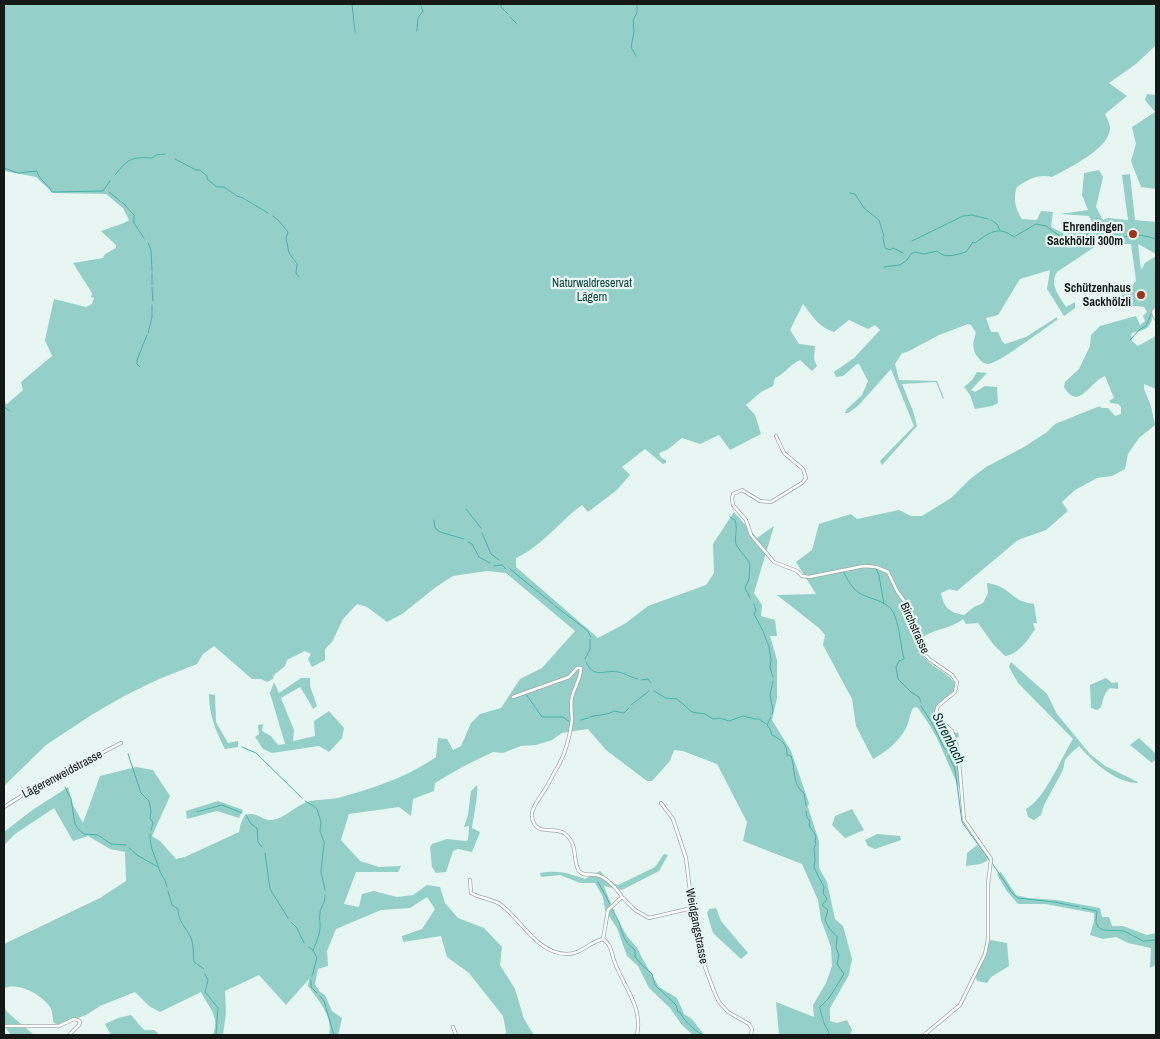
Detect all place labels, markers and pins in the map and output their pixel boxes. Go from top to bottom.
place label: Ehrendingen Sackhölzli 300m [1047,219,1123,249]
marker: Ehrendingen Sackhölzli 300m [1127,228,1139,240]
place label: Schützenhaus Sackhölzli [1064,280,1132,310]
marker: Schützenhaus Sackhölzli [1135,289,1147,301]

